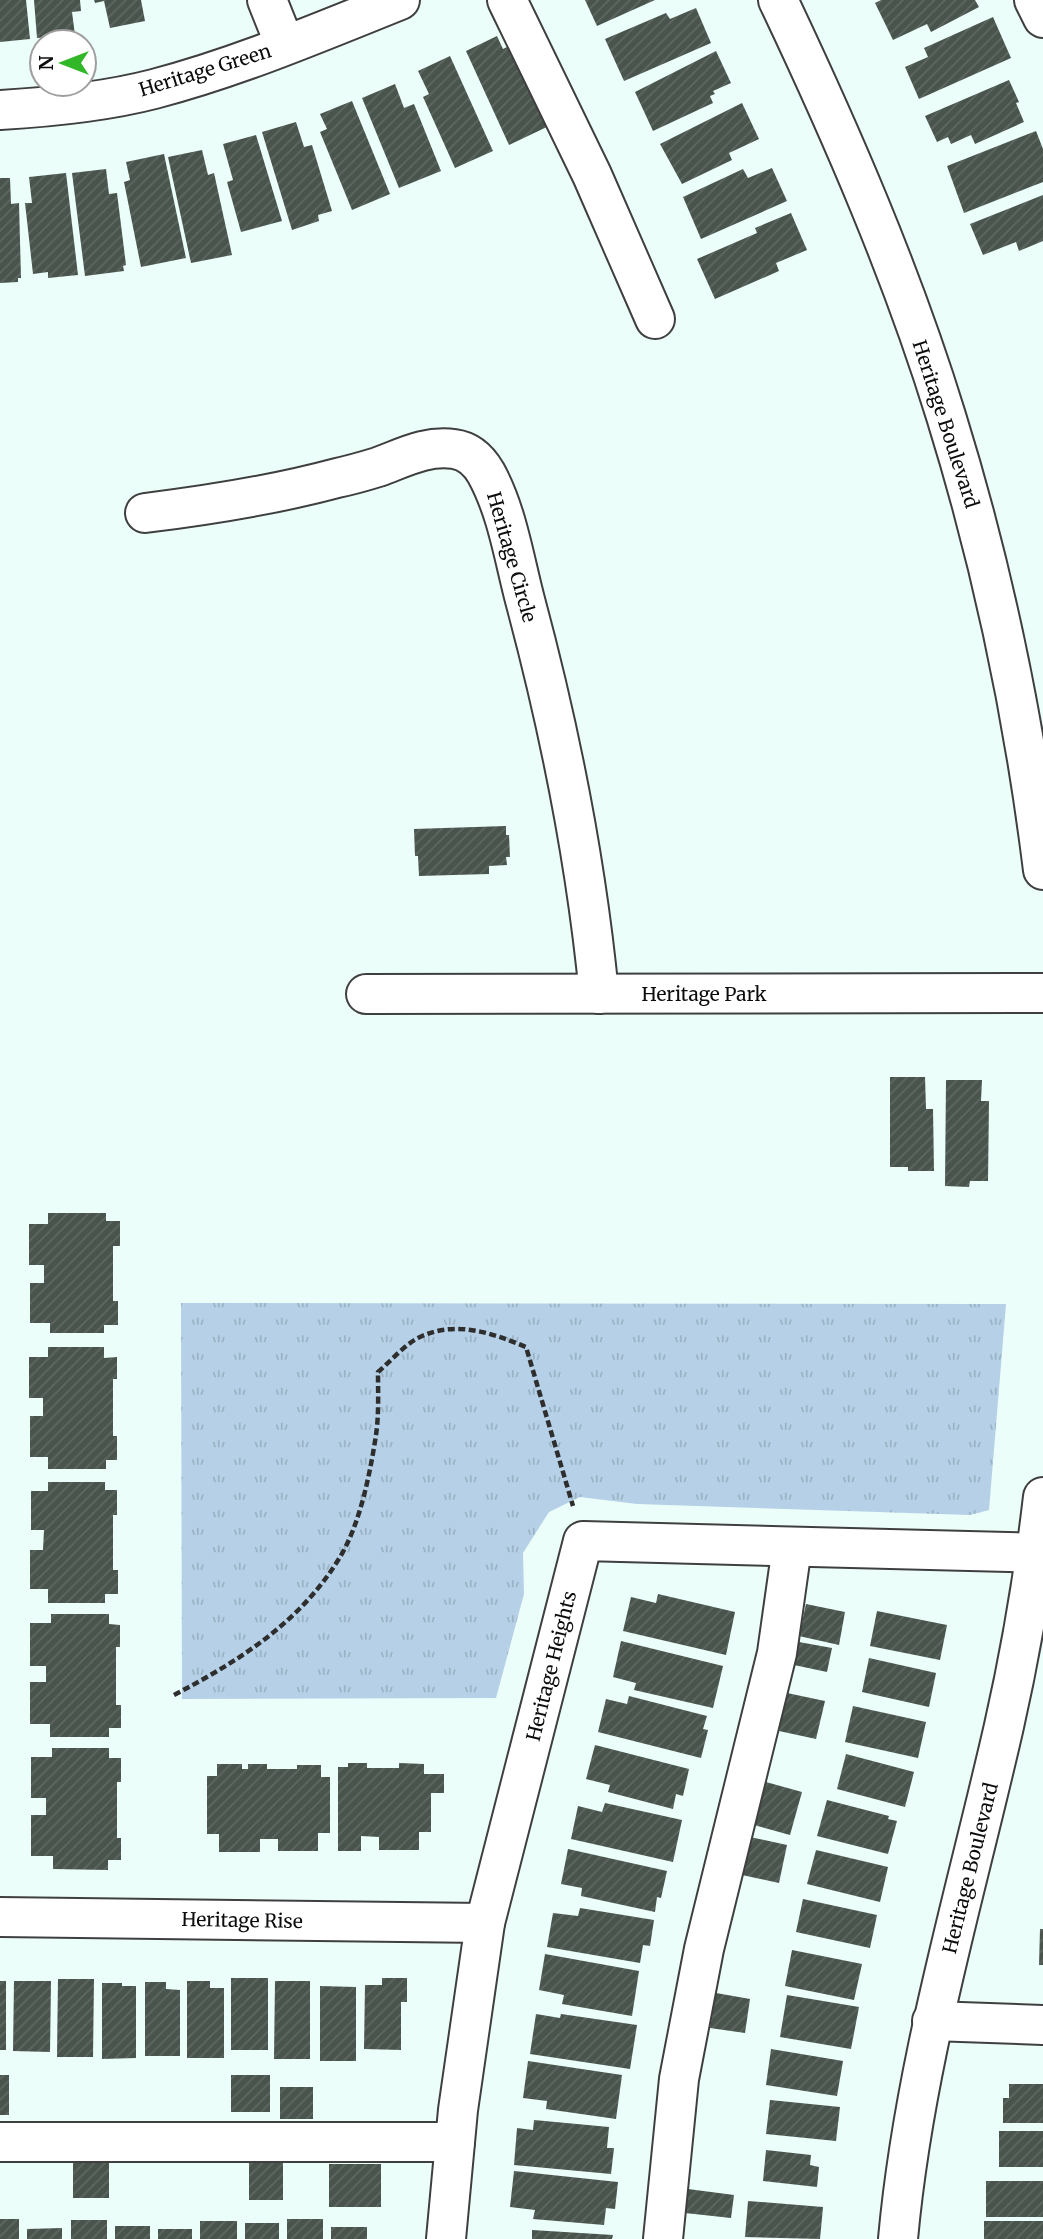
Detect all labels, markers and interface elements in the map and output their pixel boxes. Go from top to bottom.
north arrow [28,28,98,98]
street label: Heritage Green [136,38,274,102]
text: N [34,55,58,71]
street label: Heritage Boulevard [908,337,984,511]
street label: Heritage Circle [482,489,542,625]
street label: Heritage Park [641,982,767,1006]
street label: Heritage Heights [521,1588,581,1744]
street label: Heritage Boulevard [937,1780,1003,1956]
street label: Heritage Rise [181,1907,303,1933]

